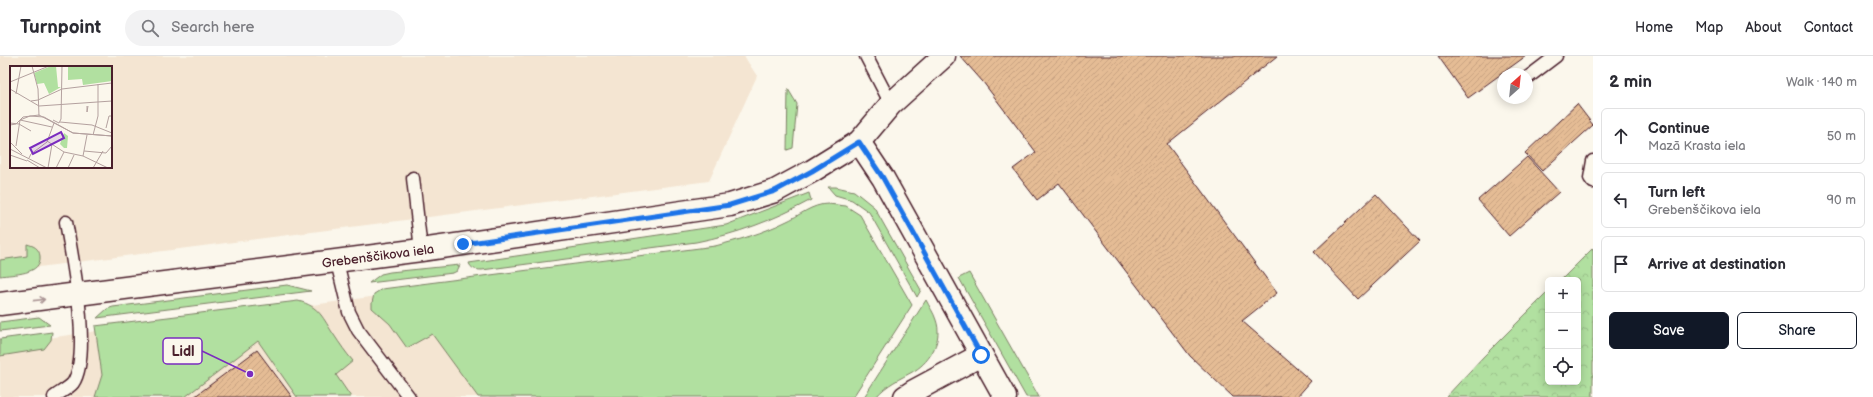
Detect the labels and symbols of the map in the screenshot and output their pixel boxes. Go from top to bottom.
inset map [10,66,112,168]
north arrow [1497,68,1533,104]
route end [454,235,472,253]
street label: Grebenščikova iela [321,241,435,272]
one-way arrow [32,296,45,303]
callout: Lidl [163,338,202,364]
text: Lidl [171,343,195,360]
route start [972,346,990,364]

